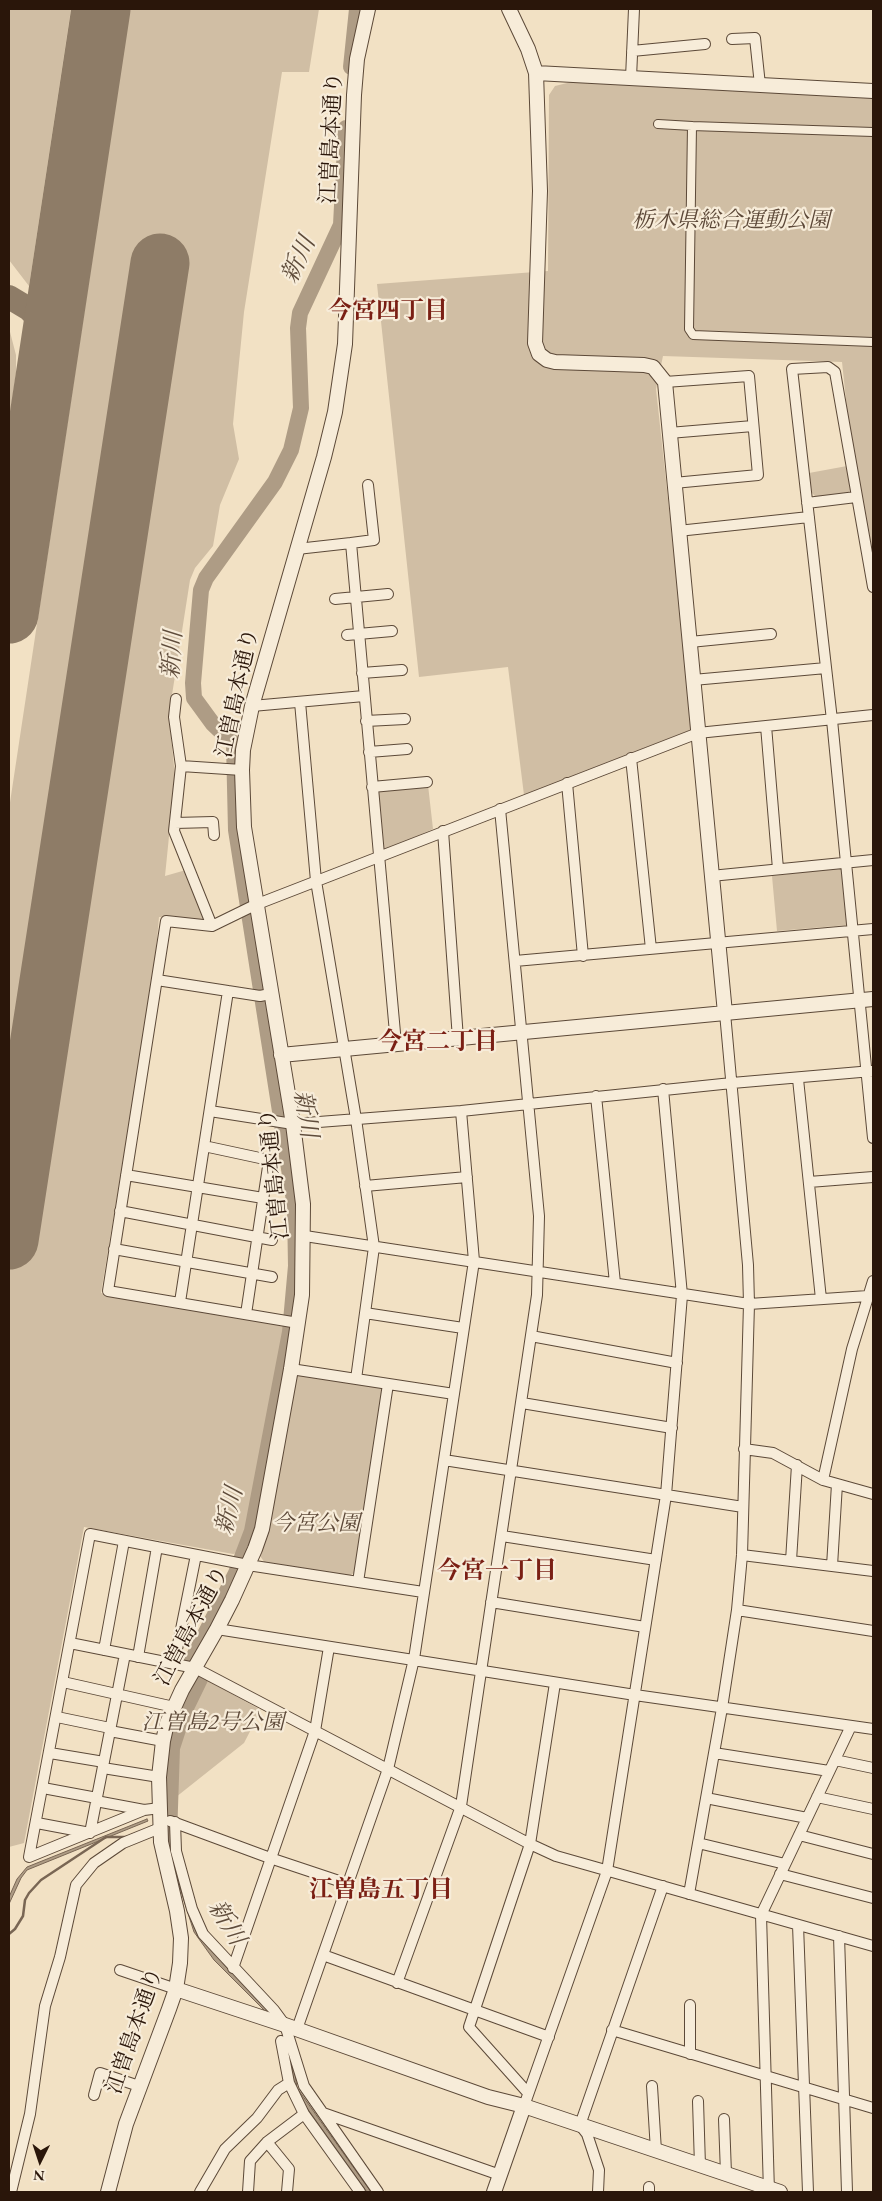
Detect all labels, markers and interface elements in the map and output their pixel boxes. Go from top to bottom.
street label: 江曽島本通り [315,71,349,205]
park label: 栃木県総合運動公園 [632,208,830,234]
water label: 新川 [276,232,322,288]
district label: 今宮四丁目 [328,297,448,325]
street label: 江曽島本通り [211,626,265,760]
water label: 新川 [157,630,189,680]
district label: 今宮二丁目 [378,1028,498,1056]
water label: 新川 [287,1088,323,1140]
street label: 江曽島本通り [255,1107,295,1241]
water label: 新川 [210,1484,250,1538]
park label: 今宮公園 [272,1511,360,1537]
district label: 今宮一丁目 [437,1557,557,1585]
street label: 江曽島本通り [149,1562,235,1690]
park label: 江曽島2号公園 [142,1710,284,1736]
district label: 江曽島五丁目 [309,1876,453,1904]
water label: 新川 [201,1895,251,1951]
street label: 江曽島本通り [101,1964,169,2098]
north arrow [15,2136,65,2186]
text: N [33,2167,45,2185]

